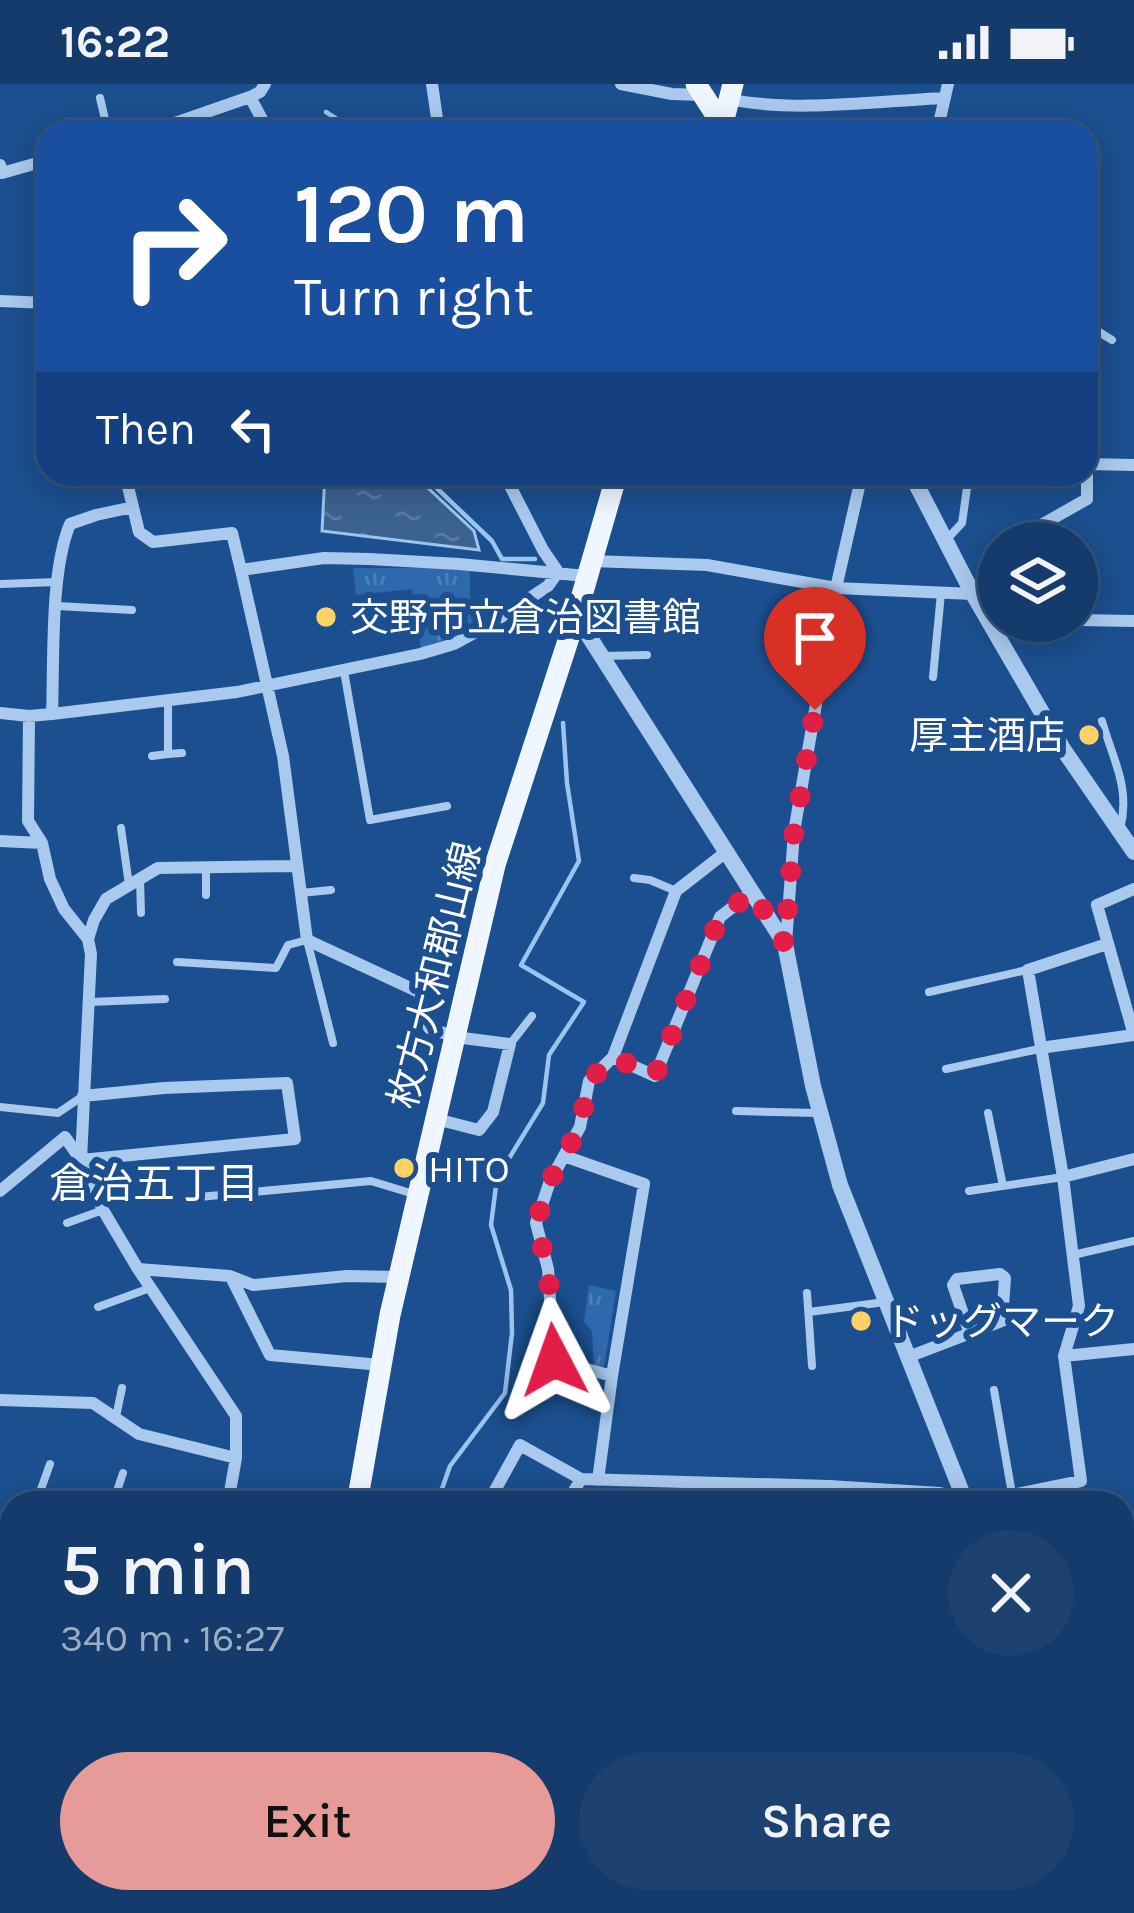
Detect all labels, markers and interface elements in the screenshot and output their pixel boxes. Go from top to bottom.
text: 16:22 [60,16,170,68]
text: 120 m [294,165,529,263]
icon: right [96,168,252,324]
text: Turn right [294,265,534,329]
icon: left [220,396,286,462]
text: Then [96,403,196,455]
map controls [978,522,1098,642]
button: layers [978,522,1098,642]
pin [764,587,866,710]
place label: 交野市立倉治図書館 [350,595,701,641]
marker: 交野市立倉治図書館 [313,604,339,630]
icon: arrive [782,605,848,671]
place label: 厚主酒店 [909,713,1065,759]
marker: 厚主酒店 [1076,722,1102,748]
street label: 枚方大和郡山線 [380,837,490,1113]
place label: HITO [428,1146,510,1192]
marker: HITO [391,1155,417,1181]
district label: 倉治五丁目 [49,1159,259,1209]
position arrow [491,1297,617,1423]
place label: ドッグマーク [885,1299,1119,1345]
marker: ドッグマーク [848,1308,874,1334]
text: 5 min [60,1528,255,1612]
button: close [948,1530,1074,1656]
text: 340 m · 16:27 [60,1615,284,1661]
button: Exit [60,1752,555,1890]
button: Share [579,1752,1074,1890]

